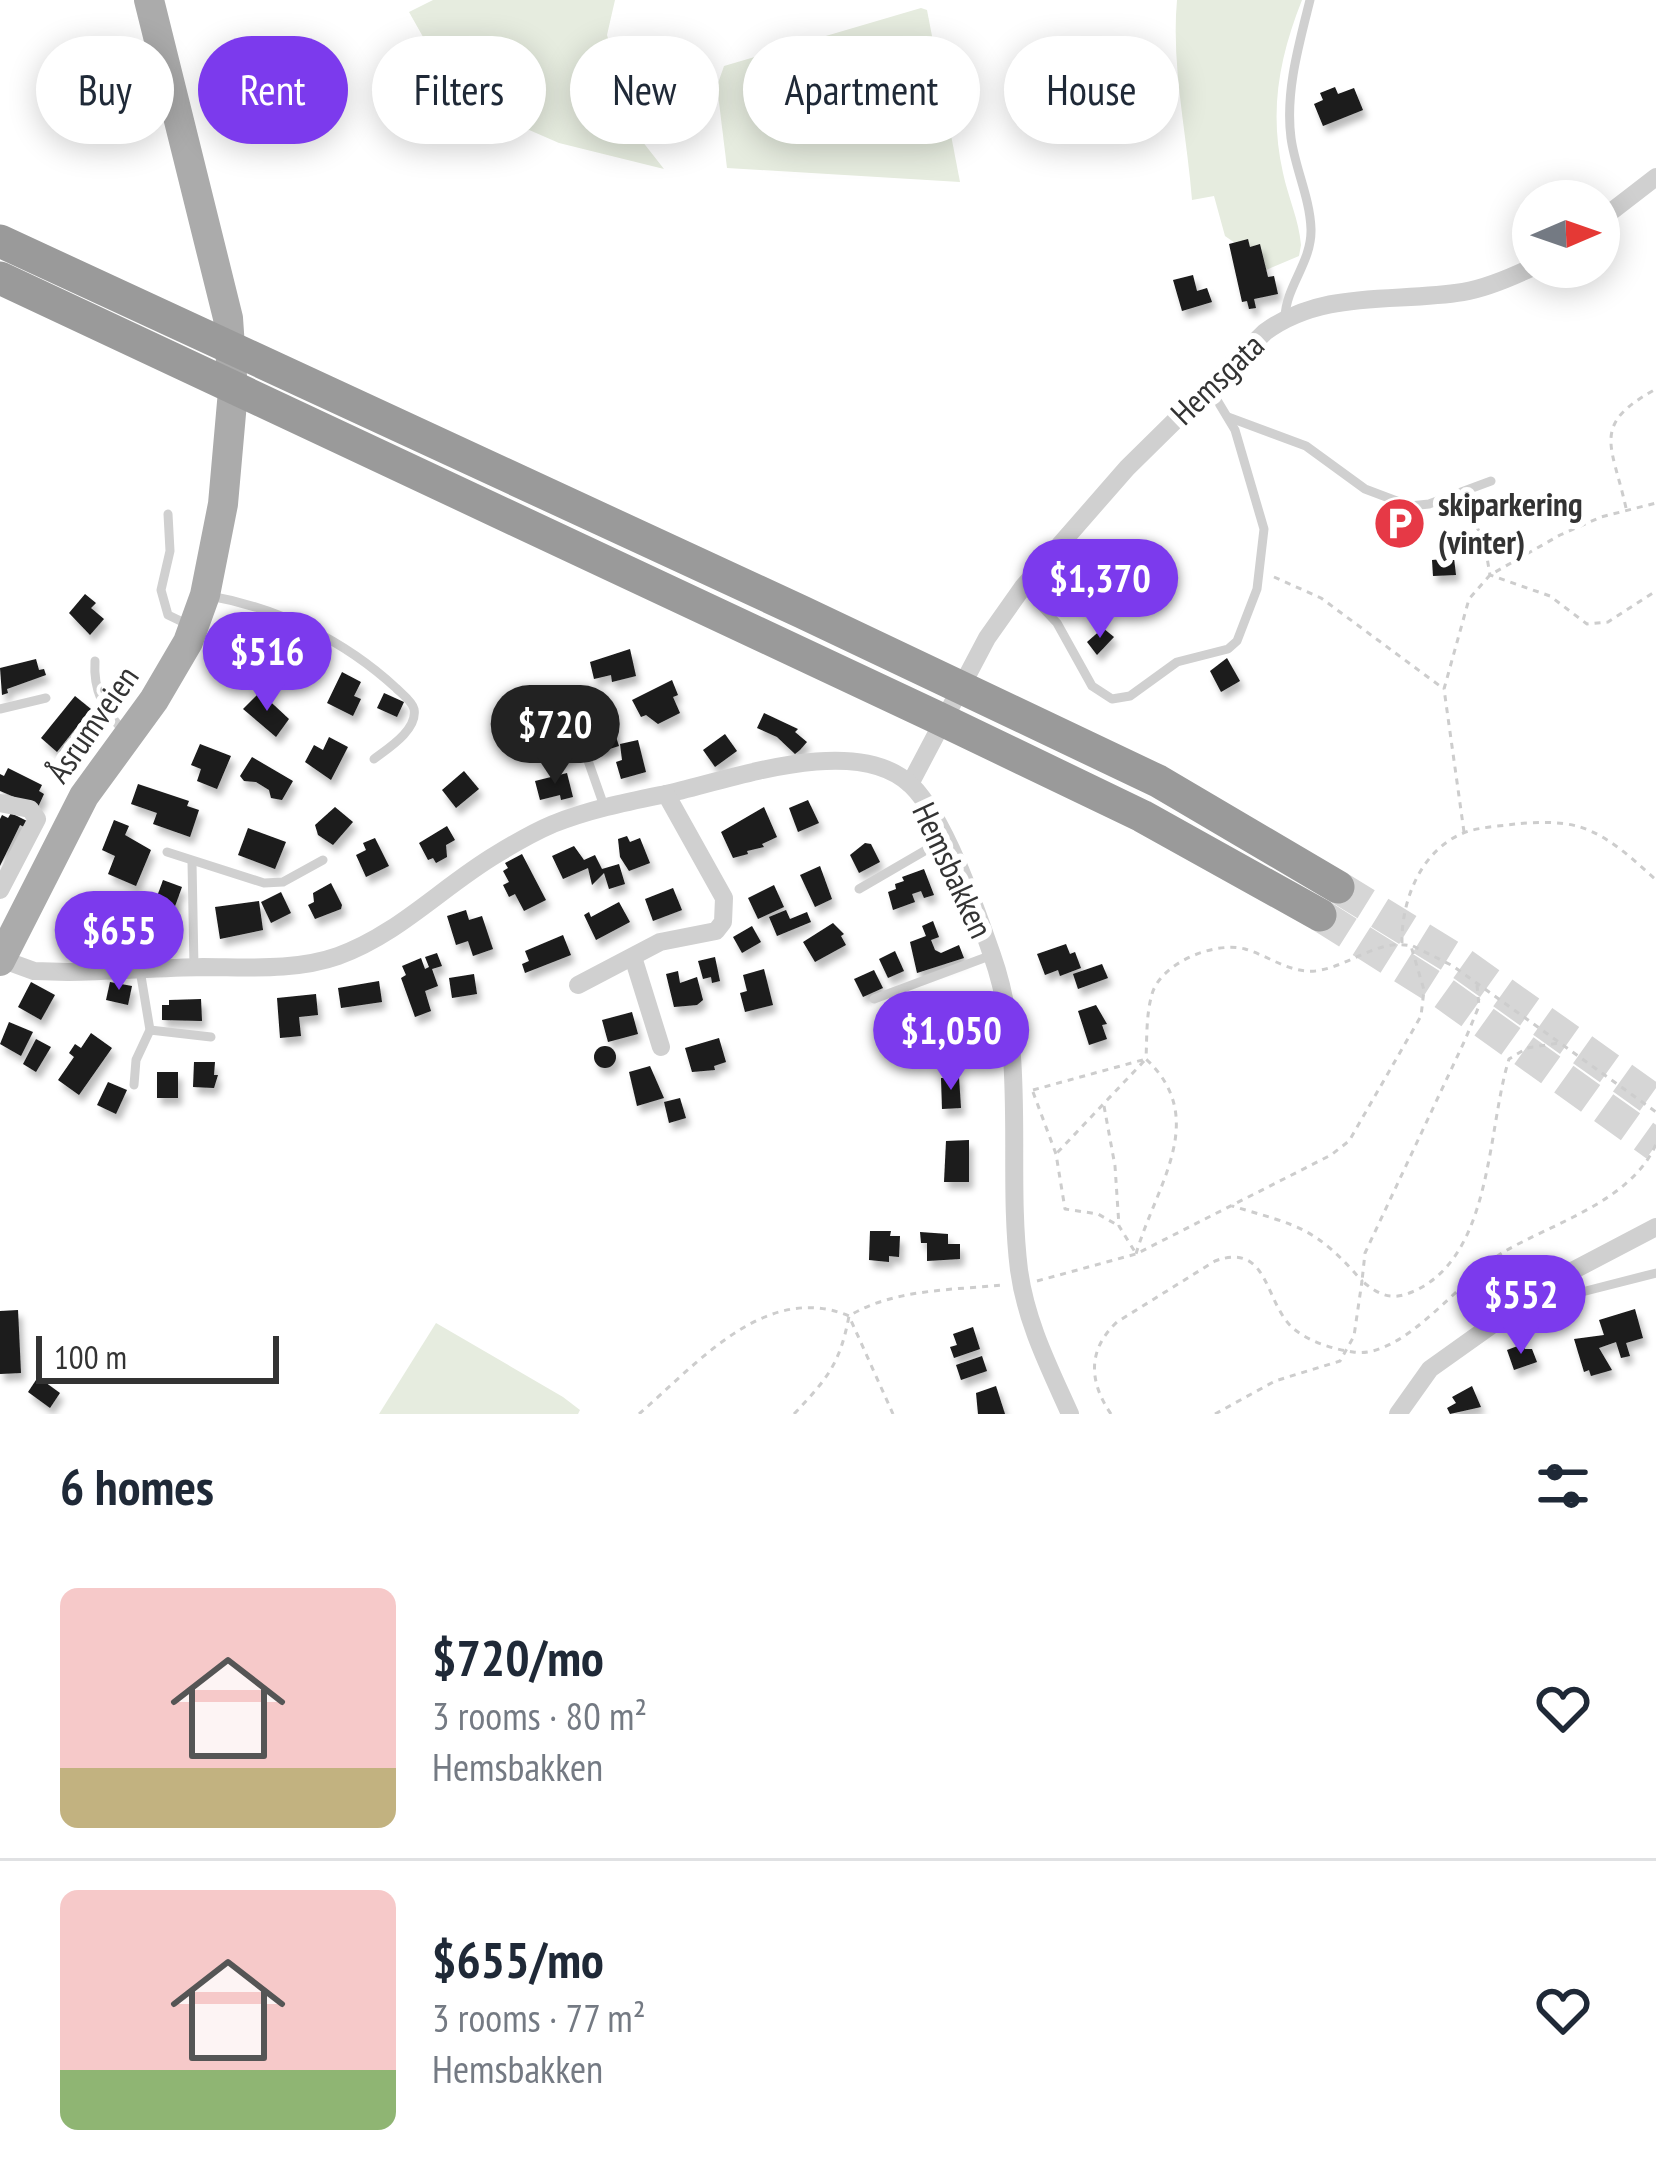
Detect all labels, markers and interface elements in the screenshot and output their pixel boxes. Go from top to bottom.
chip: Buy [36,36,174,144]
chip: Rent [198,36,348,144]
chip: Filters [372,36,546,144]
chip: New [570,36,719,144]
chip: Apartment [743,36,980,144]
chip: House [1004,36,1179,144]
north arrow [1512,180,1620,288]
map controls [1512,180,1620,288]
street label: Hemsgata [1161,324,1272,434]
place label: skiparkering (vinter) [1438,482,1583,563]
parking icon: skiparkering (vinter) [1371,495,1427,551]
pin: $1,370 [1002,539,1198,641]
text: $1,370 [1049,552,1151,603]
pin: $516 [196,612,338,714]
text: $516 [230,625,304,676]
street label: Åsrumveien [36,657,147,791]
pin: $720 [484,685,626,787]
text: $720 [518,698,592,749]
street label: Hemsbakken [903,795,1004,945]
pin: $655 [48,891,190,993]
text: $655 [82,904,156,955]
pin: $1,050 [853,991,1049,1093]
text: $1,050 [900,1004,1002,1055]
pin: $552 [1450,1255,1592,1357]
text: $552 [1484,1268,1558,1319]
scale bar [36,1330,279,1383]
text: 100 m [54,1335,127,1378]
text: 6 homes [60,1453,214,1519]
icon: filters [1530,1453,1596,1519]
text: $720/mo [432,1624,604,1690]
icon: home [156,1636,300,1780]
icon: heart [1530,1675,1596,1741]
text: 3 rooms · 80 m² [432,1690,647,1741]
text: Hemsbakken [432,1741,603,1792]
text: $655/mo [432,1926,604,1992]
icon: home [156,1938,300,2082]
icon: heart [1530,1977,1596,2043]
text: 3 rooms · 77 m² [432,1992,646,2043]
text: Hemsbakken [432,2043,603,2094]

